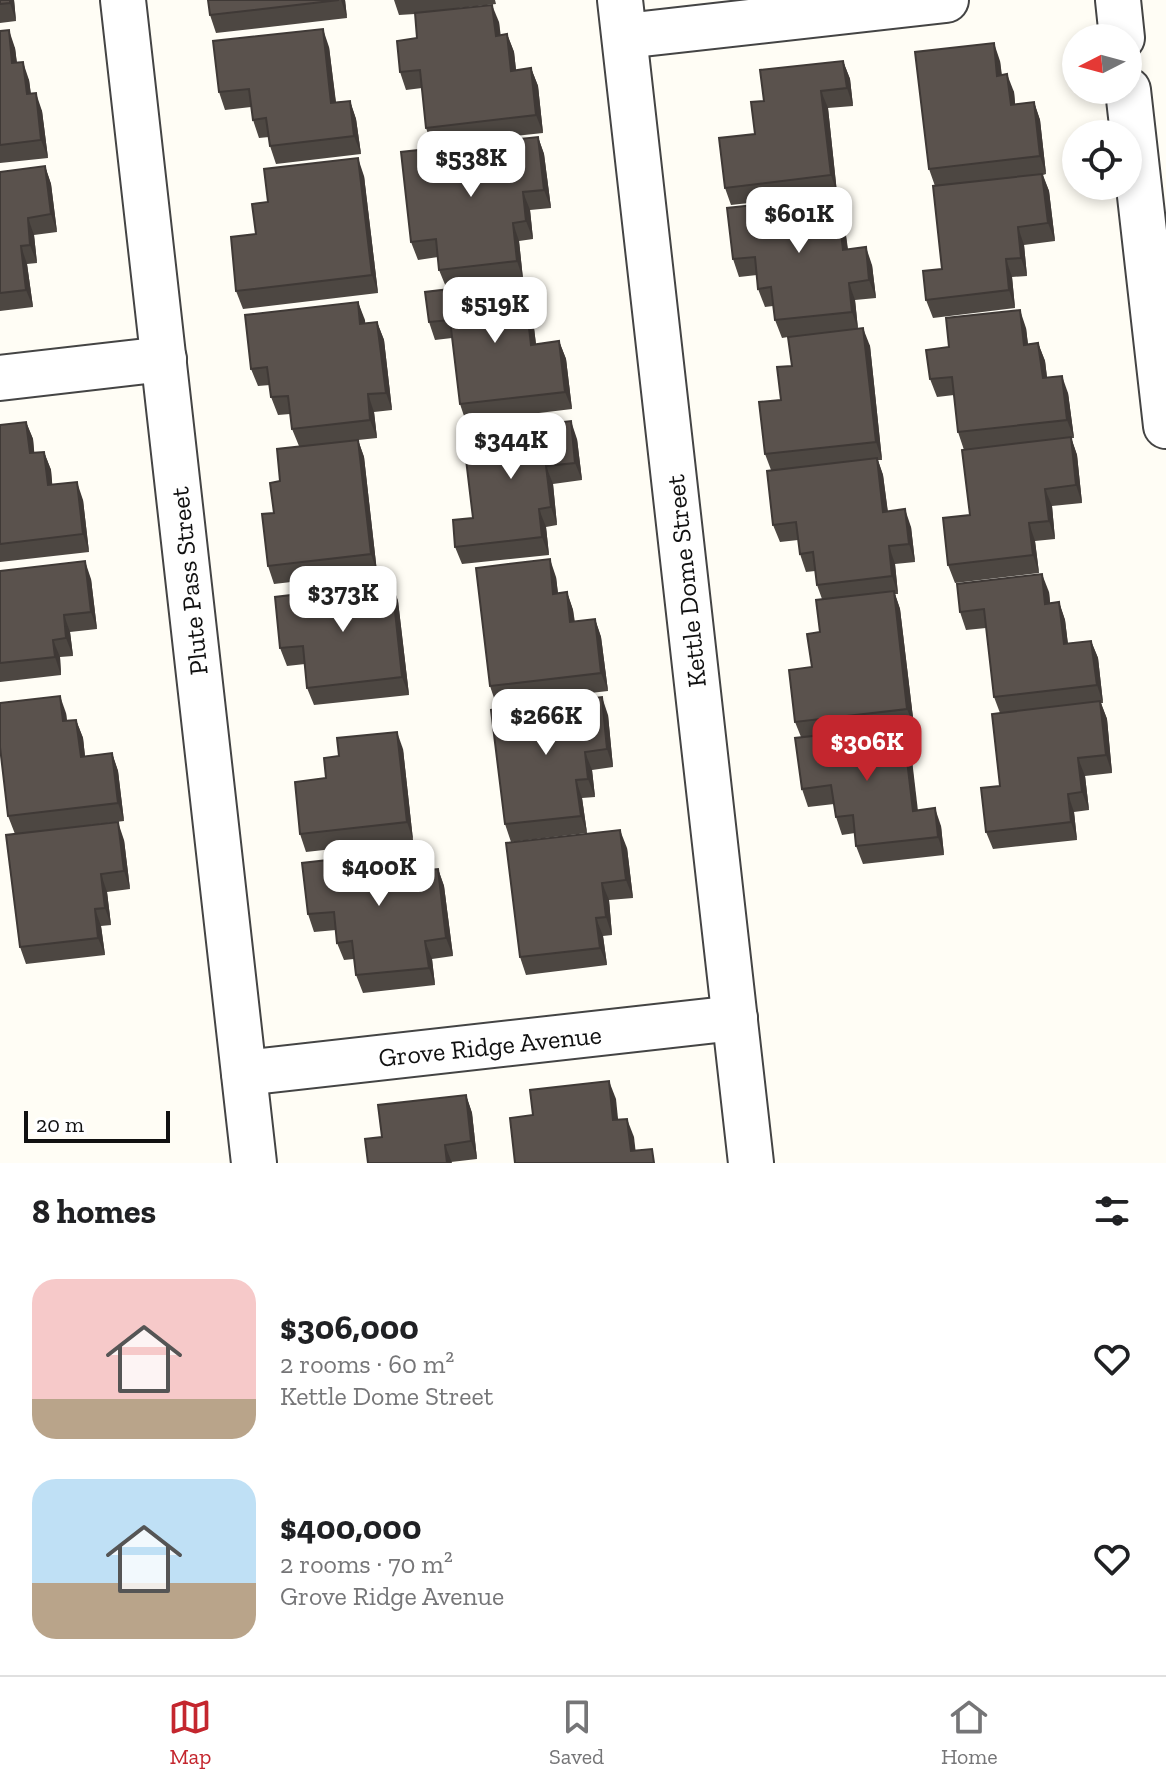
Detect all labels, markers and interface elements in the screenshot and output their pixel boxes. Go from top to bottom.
north arrow [1062,24,1142,104]
map controls [1062,24,1142,200]
button: locate [1062,120,1142,200]
pin: $538K [415,131,527,199]
text: $538K [435,141,507,173]
pin: $601K [743,187,855,255]
text: $601K [764,197,834,229]
pin: $519K [439,277,551,345]
text: $519K [461,287,529,319]
pin: $344K [455,413,567,481]
text: $344K [474,423,548,455]
street label: Kettle Dome Street [659,473,713,689]
street label: Plute Pass Street [163,485,215,677]
pin: $373K [287,566,399,634]
text: $373K [308,576,378,608]
pin: $266K [490,689,602,757]
text: $266K [510,699,582,731]
pin: $306K [811,715,923,783]
text: $306K [830,725,904,757]
pin: $400K [323,840,435,908]
text: $400K [341,850,417,882]
street label: Grove Ridge Avenue [377,1018,603,1074]
scale bar [24,1107,170,1143]
text: 20 m [36,1111,84,1138]
icon: filters [1090,1189,1134,1233]
text: 8 homes [32,1191,156,1232]
text: $306,000 [280,1307,419,1348]
icon: home [96,1311,192,1407]
icon: heart [1090,1337,1134,1381]
text: 2 rooms · 60 m² [280,1348,454,1380]
text: Kettle Dome Street [280,1380,493,1412]
text: $400,000 [280,1507,422,1548]
icon: home [96,1511,192,1607]
icon: heart [1090,1537,1134,1581]
text: 2 rooms · 70 m² [280,1548,453,1580]
text: Grove Ridge Avenue [280,1580,504,1612]
tab: Map [168,1695,212,1770]
tab: Saved [549,1695,604,1770]
tab: Home [941,1695,998,1770]

